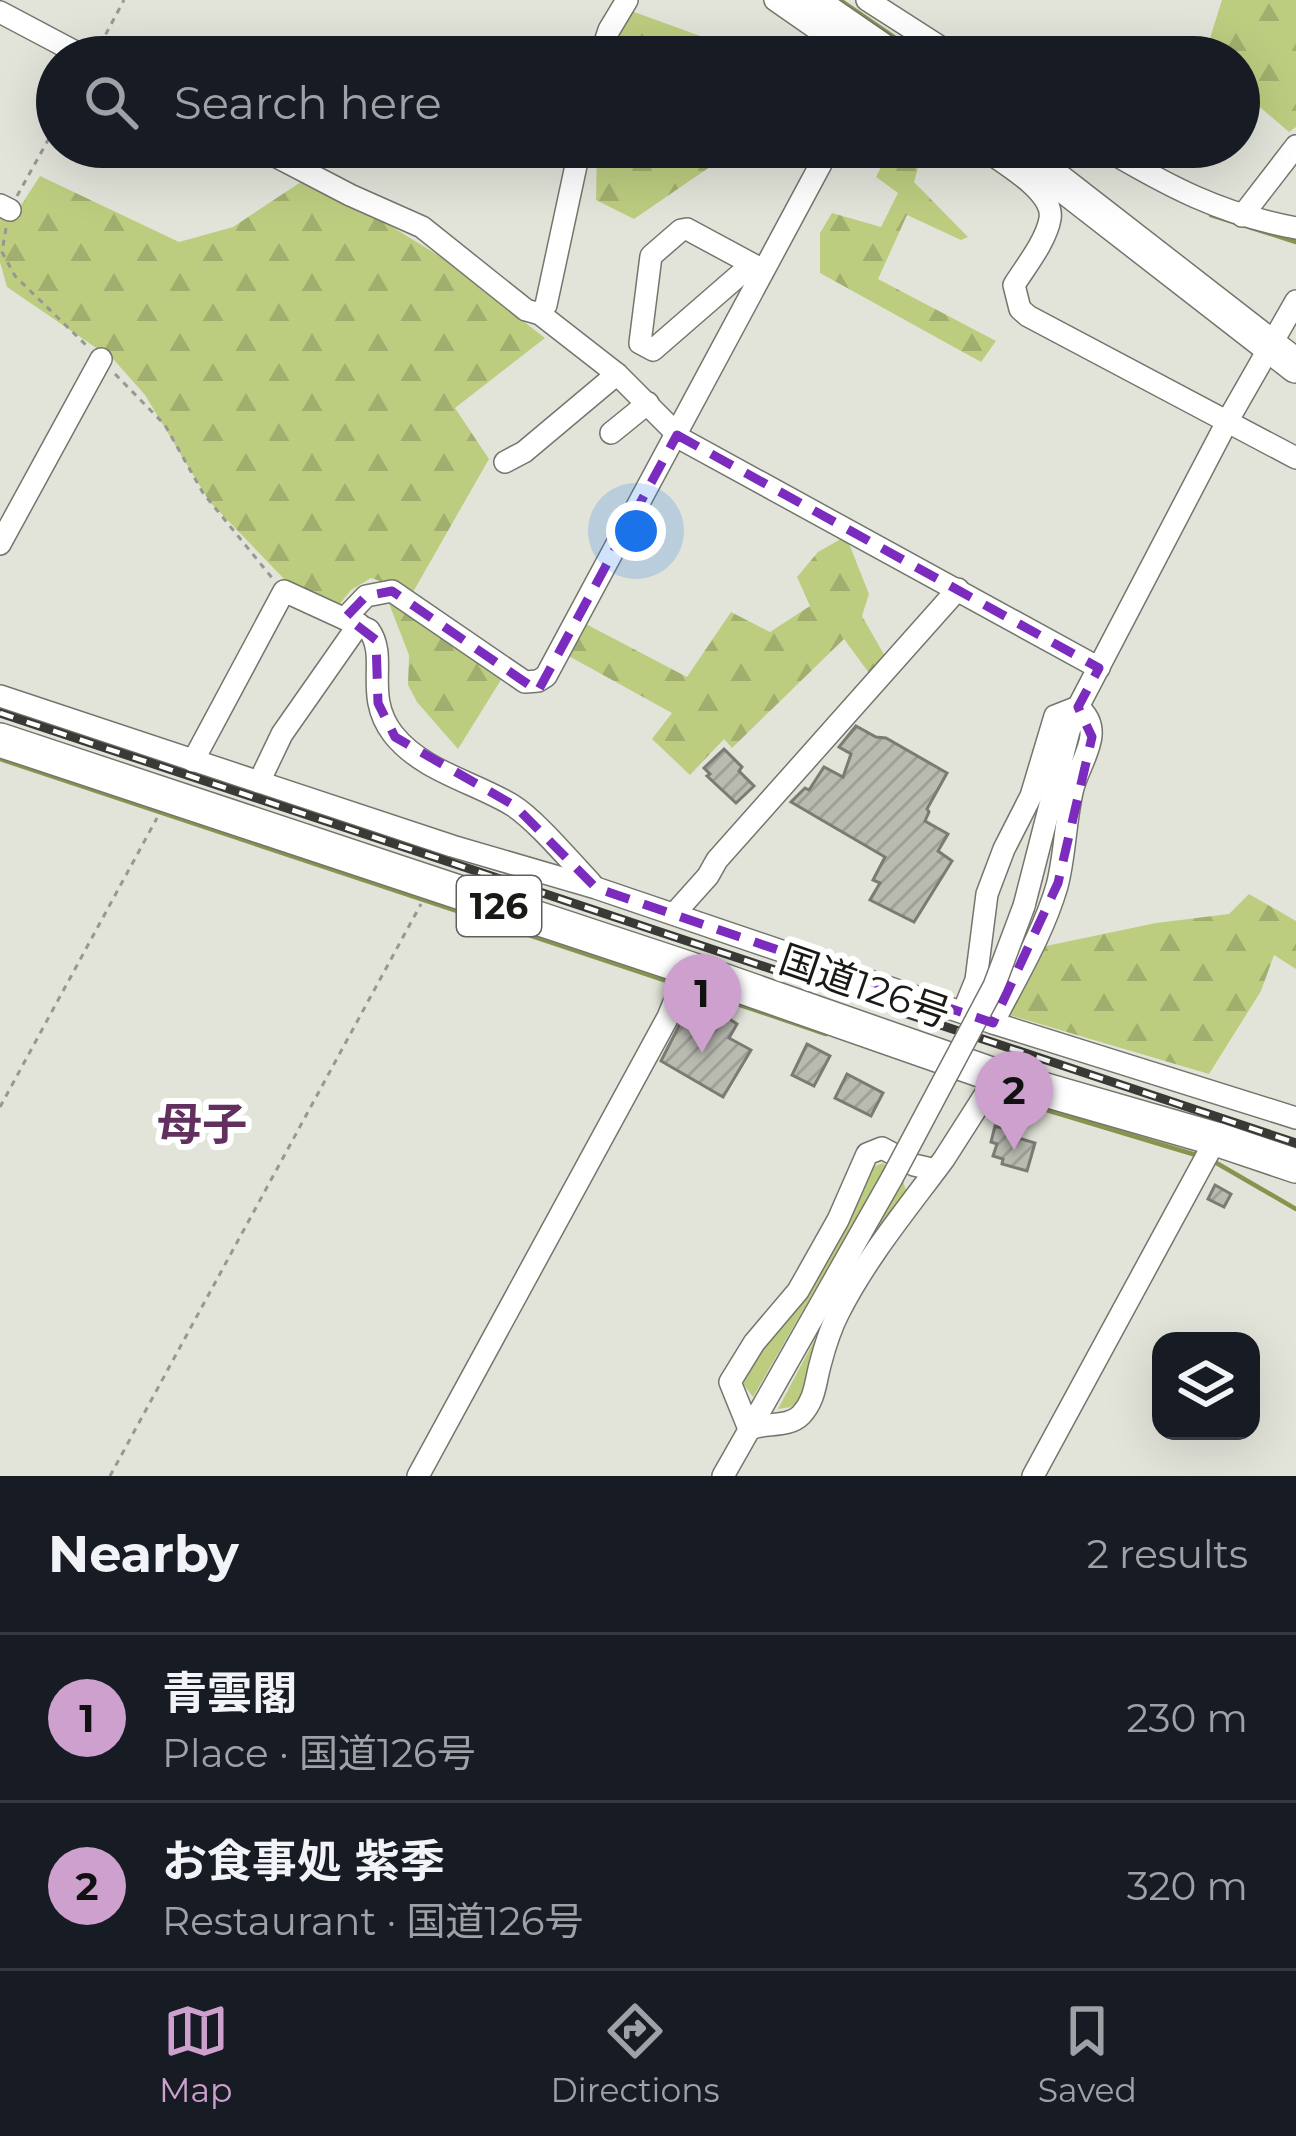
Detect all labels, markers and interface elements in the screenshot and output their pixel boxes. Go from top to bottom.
search box [36,36,1260,168]
icon: search [78,69,144,135]
text: Search here [174,75,442,130]
your location [606,501,666,561]
road number: 126 [457,876,541,936]
street label: 国道126号 [774,935,956,1037]
pin: 1 [663,954,741,1053]
pin: 2 [975,1051,1053,1150]
district label: 母子 [157,1096,247,1151]
map controls [1152,1332,1260,1440]
button: layers [1152,1332,1260,1440]
text: Nearby [48,1523,239,1585]
text: 2 results [1087,1530,1248,1578]
text: 青雲閣 [162,1665,297,1720]
text: 1 [79,1694,95,1742]
text: 230 m [1126,1694,1248,1742]
text: Place · 国道126号 [162,1729,476,1777]
text: お食事処 紫季 [162,1833,445,1888]
text: 2 [75,1862,99,1910]
text: 320 m [1127,1862,1248,1910]
text: Restaurant · 国道126号 [162,1897,583,1945]
tab: Map [159,1998,232,2110]
tab: Directions [551,1998,720,2110]
tab: Saved [1038,1998,1137,2110]

